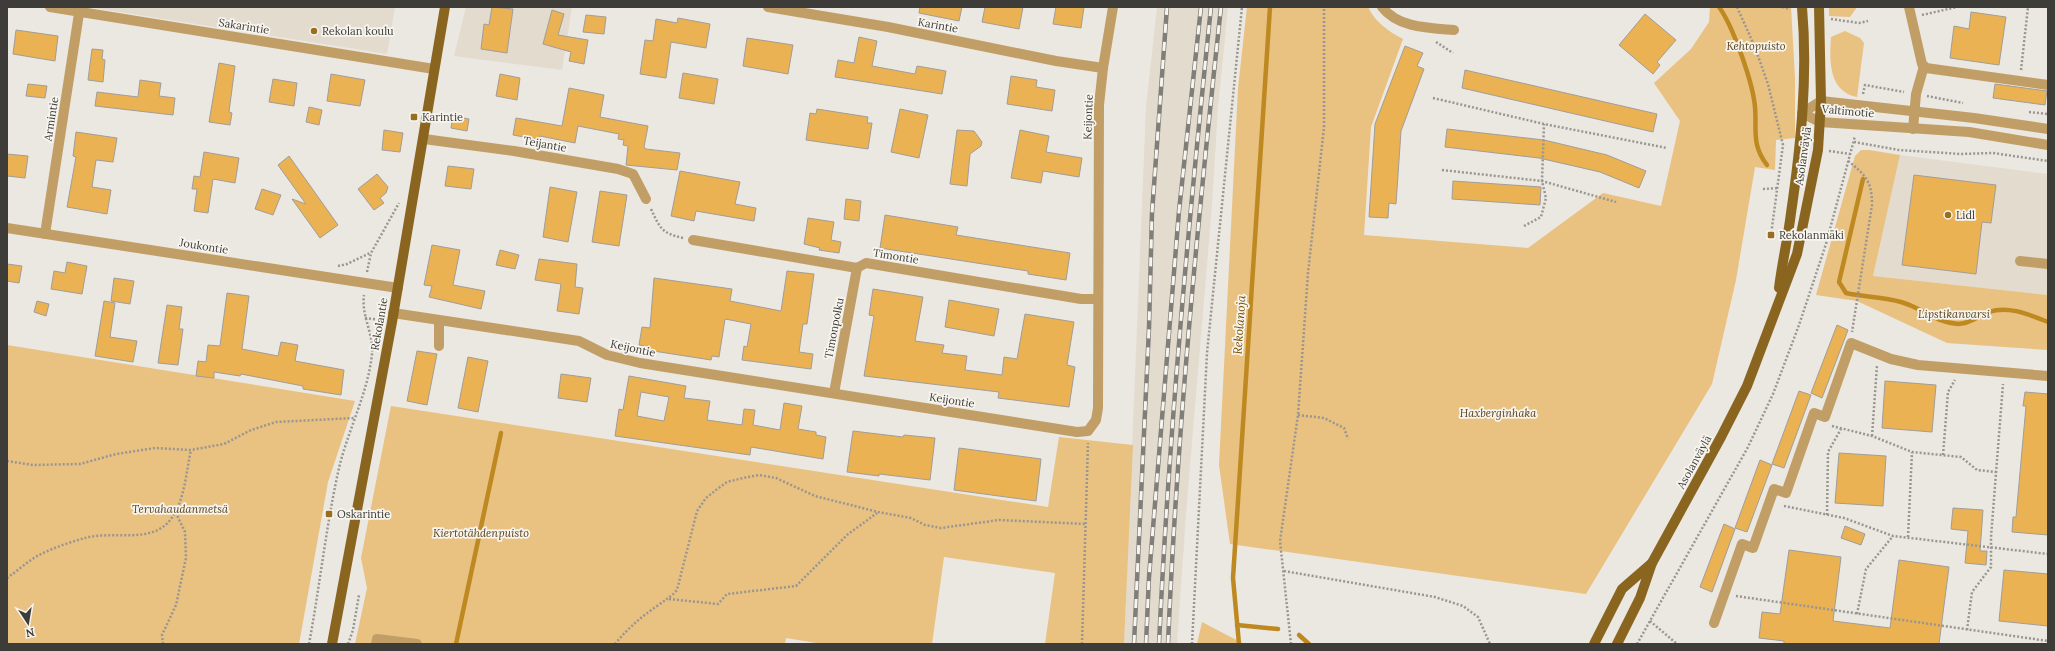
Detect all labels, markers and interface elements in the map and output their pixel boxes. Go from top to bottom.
street label: Sakarintie [218,15,270,37]
street label: Karintie [917,15,959,35]
place label: Rekolan koulu [322,24,394,38]
marker: Rekolan koulu [309,26,319,36]
park label: Kehtopuisto [1726,39,1786,53]
street label: Keijontie [1080,94,1096,140]
street label: Armintie [40,96,61,143]
street label: Valtimotie [1820,102,1875,120]
place label: Karintie [422,110,463,124]
marker: Karintie [409,112,419,122]
street label: Asolanväylä [1792,125,1814,187]
street label: Teijantie [522,133,568,155]
place label: Lidl [1956,208,1975,222]
marker: Lidl [1943,210,1953,220]
place label: Rekolanmäki [1779,228,1844,242]
marker: Rekolanmäki [1766,230,1776,240]
street label: Joukontie [178,235,229,257]
street label: Timontie [872,245,920,267]
water label: Rekolanoja [1229,295,1249,355]
street label: Rekolantie [367,296,391,352]
street label: Timonpolku [821,296,847,360]
park label: Lipstikanvarsi [1918,307,1990,321]
street label: Keijontie [609,336,657,360]
street label: Keijontie [928,390,976,410]
park label: Haxberginhaka [1460,406,1537,420]
street label: Asolanväylä [1673,433,1715,492]
park label: Tervahaudanmetsä [132,502,229,516]
place label: Oskarintie [337,507,390,521]
marker: Oskarintie [324,509,334,519]
park label: Kiertotähdenpuisto [433,526,529,540]
north arrow [8,603,48,643]
text: N [24,625,36,641]

